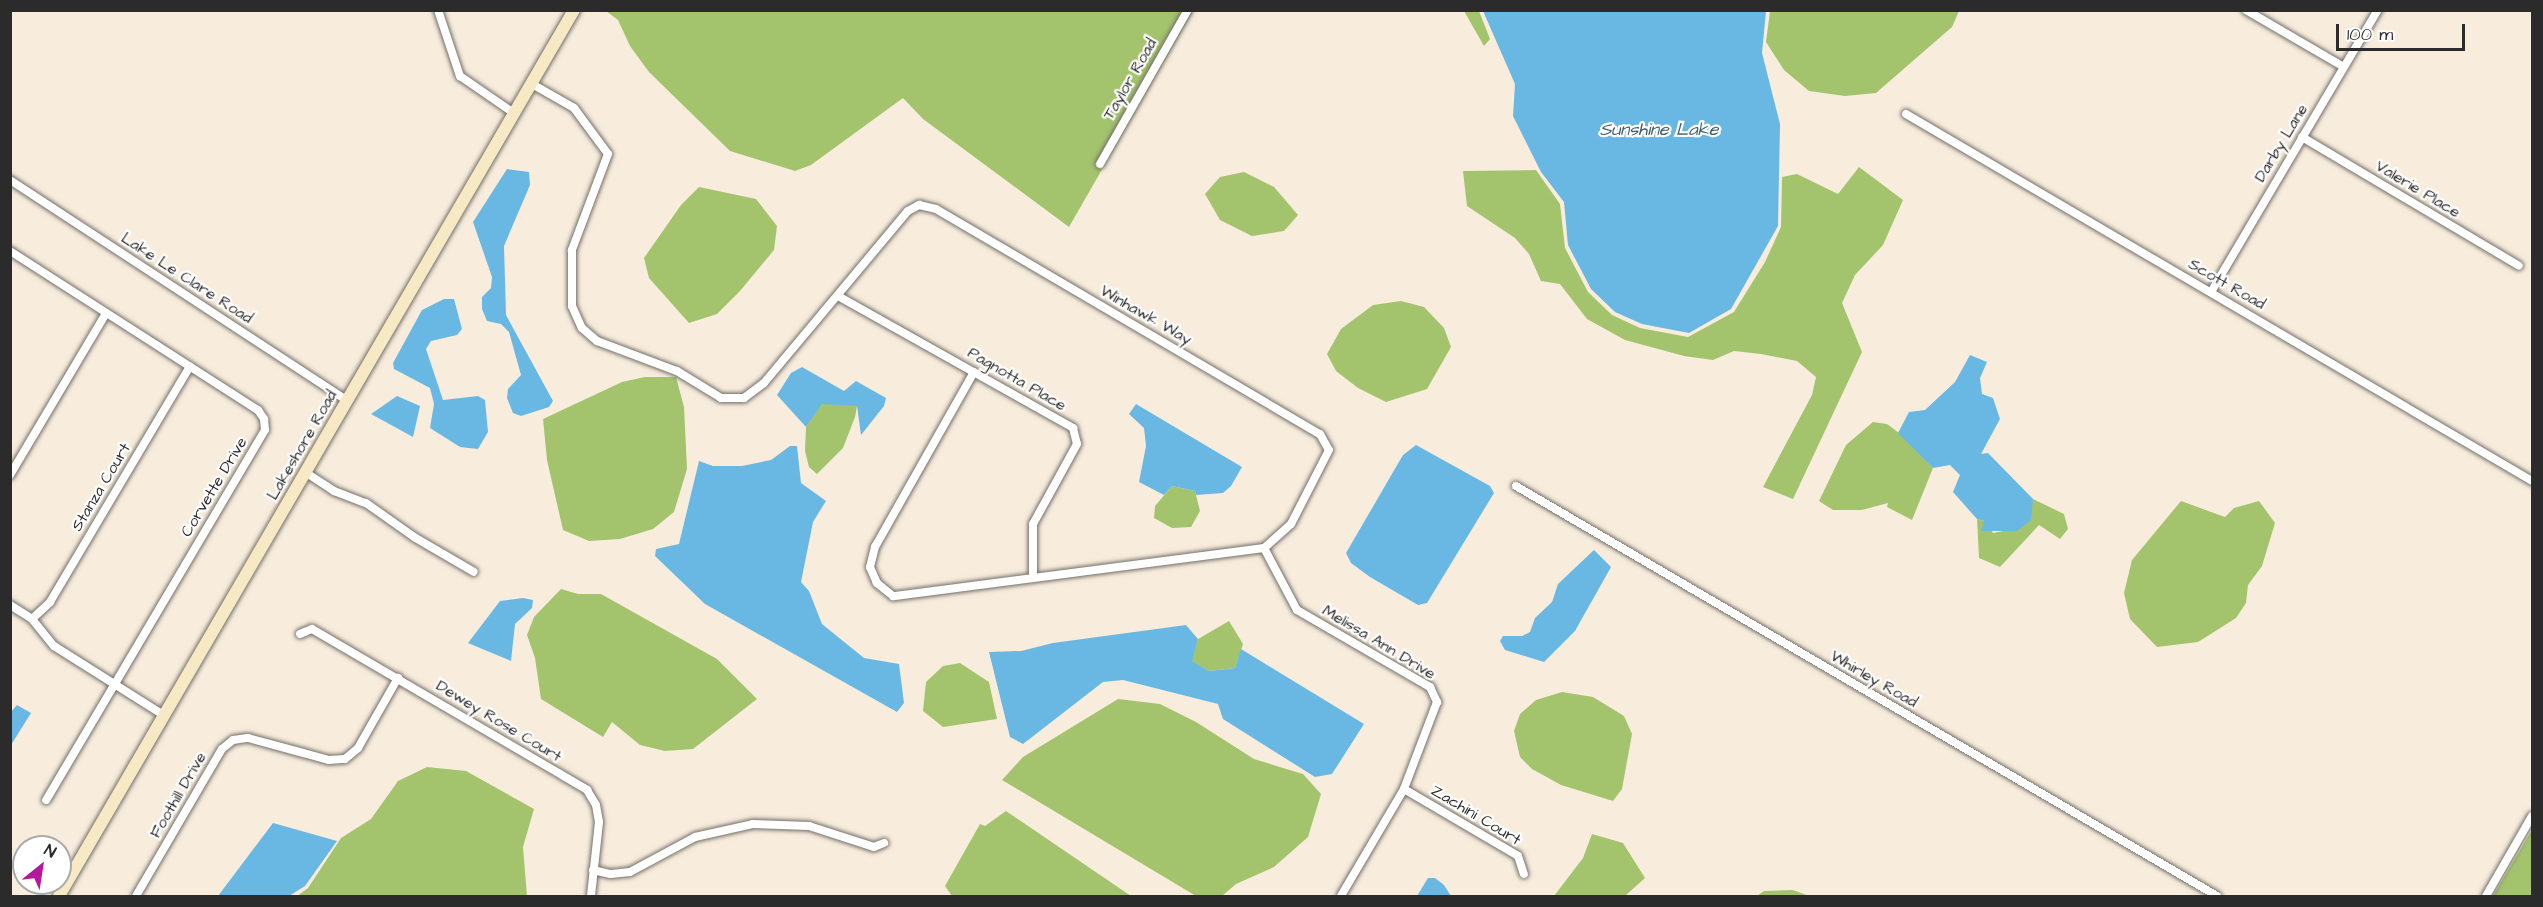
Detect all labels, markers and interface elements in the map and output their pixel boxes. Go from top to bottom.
scale bar [2339,12,2468,50]
text: 100 m [2347,22,2393,47]
street label: Taylor Road [1099,35,1161,123]
street label: Darby Lane [2250,101,2312,185]
water label: Sunshine Lake [1600,119,1718,141]
street label: Valerie Place [2372,156,2464,222]
street label: Lake Le Clare Road [118,228,256,328]
street label: Scott Road [2185,254,2269,314]
street label: Winhawk Way [1097,281,1195,349]
street label: Pagnotta Place [964,343,1070,415]
street label: Lakeshore Road [263,387,341,503]
street label: Corvette Drive [177,434,251,540]
street label: Stanza Court [67,440,135,534]
street label: Melissa Ann Drive [1319,601,1439,683]
street label: Whirley Road [1827,646,1921,712]
street label: Dewey Rose Court [433,676,565,766]
street label: Foothill Drive [146,749,210,841]
street label: Zachini Court [1427,781,1525,849]
north arrow [12,835,72,895]
text: N [40,839,60,863]

